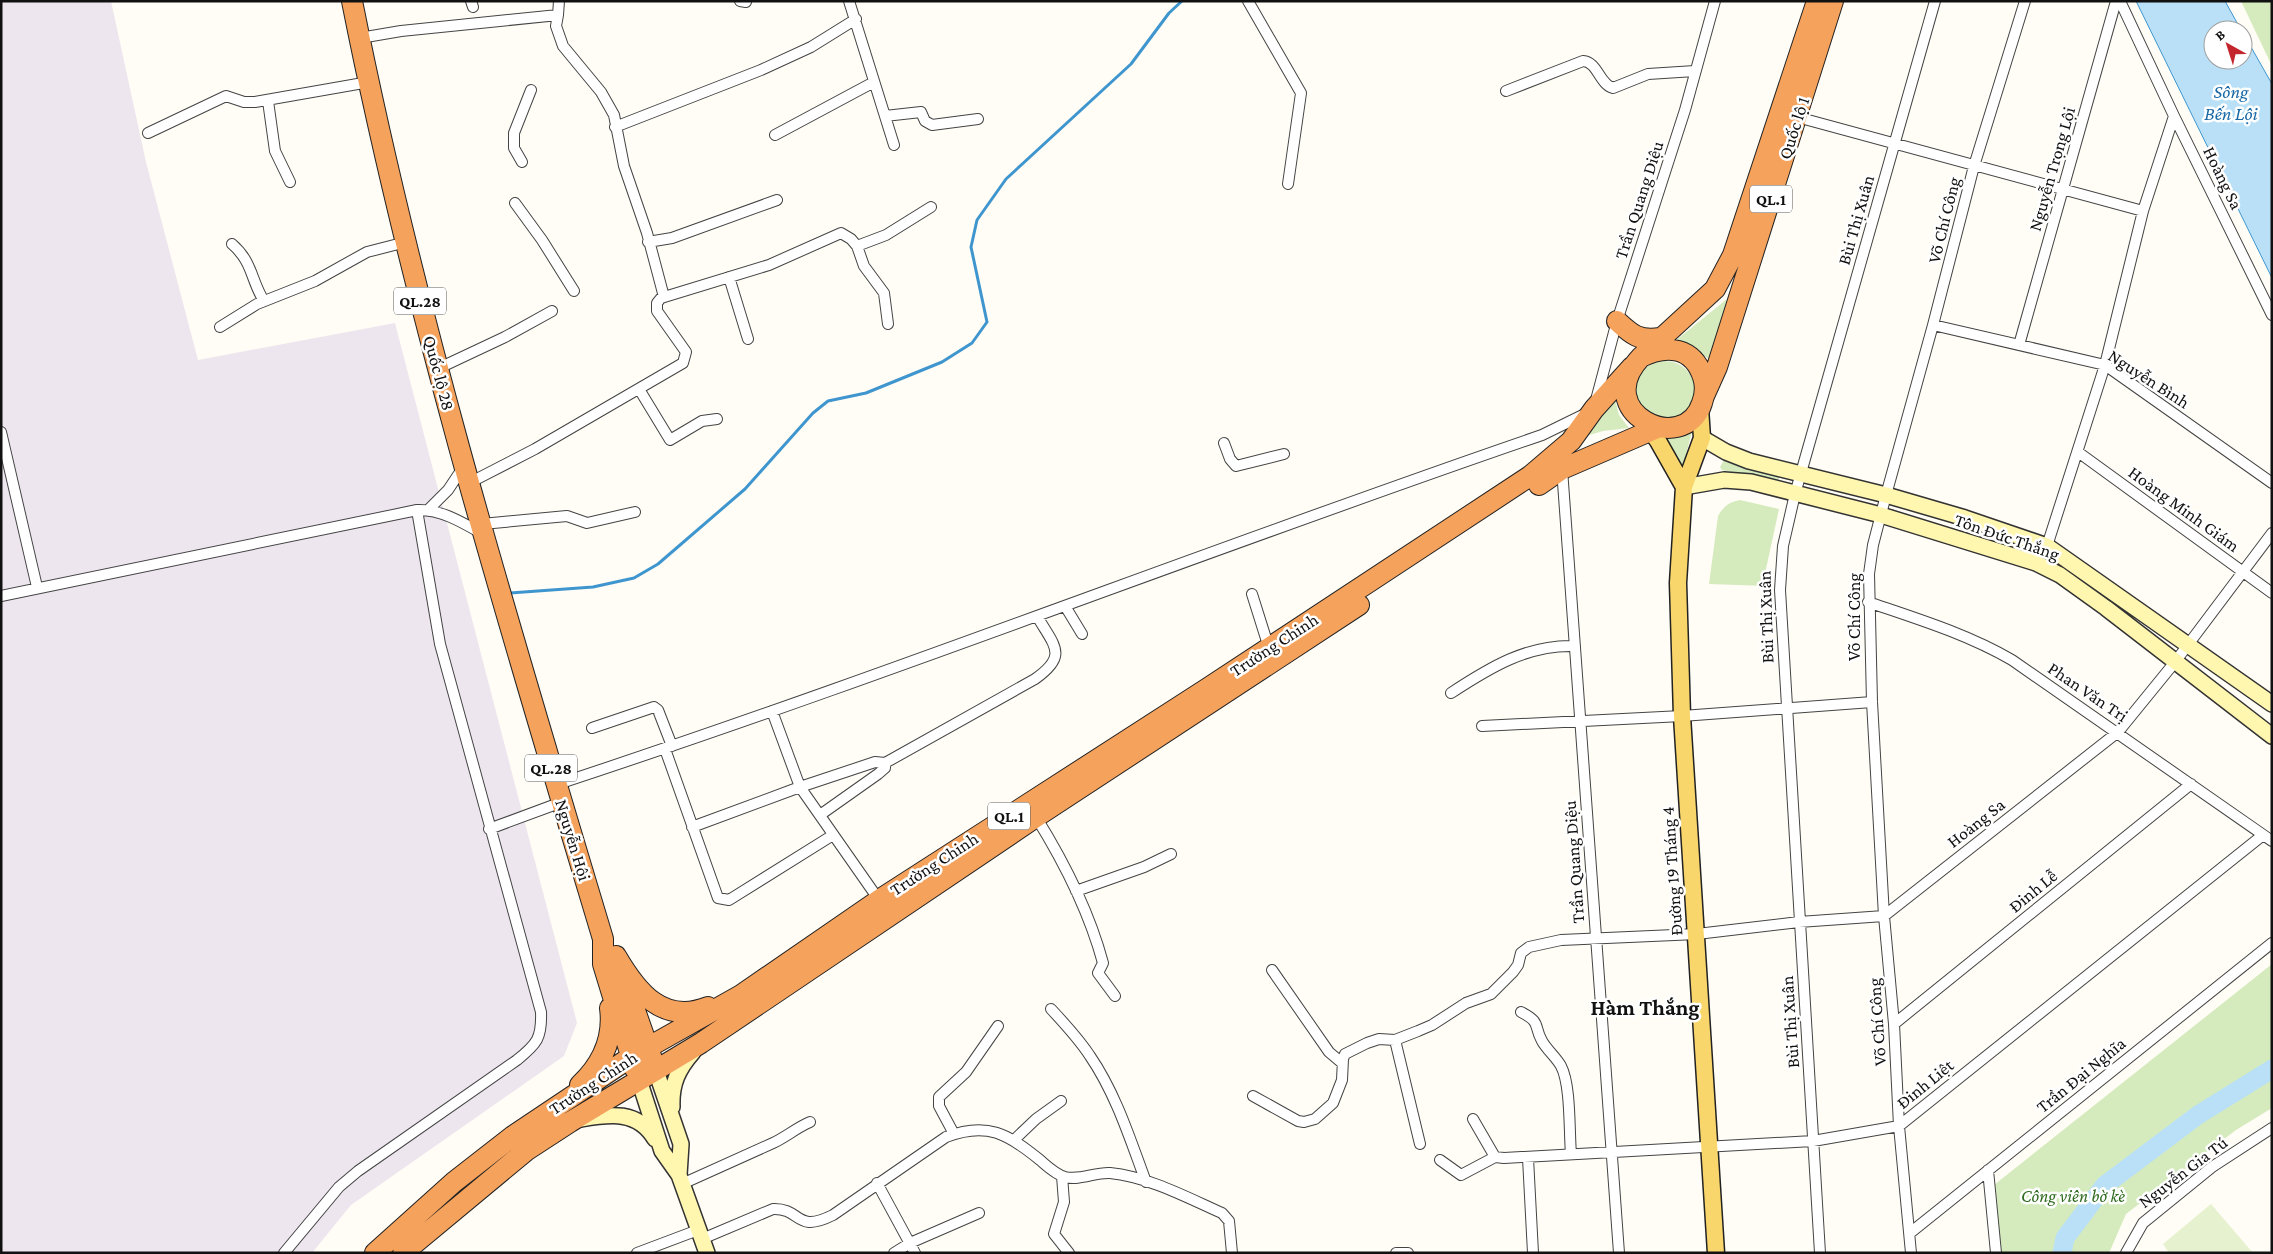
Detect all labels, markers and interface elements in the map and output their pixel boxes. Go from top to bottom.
north arrow [2203,20,2253,70]
text: B [2212,26,2228,44]
water label: Sông Bến Lội [2204,81,2259,124]
street label: Quốc lộ 1 [1775,94,1813,162]
street label: Nguyễn Trọng Lội [2025,104,2079,233]
street label: Trần Quang Diệu [1610,138,1668,262]
street label: Hoàng Sa [2199,143,2247,213]
street label: Bùi Thị Xuân [1834,172,1878,267]
street label: Võ Chí Công [1924,175,1964,265]
road number: QL.1 [1750,185,1792,212]
road number: QL.28 [394,288,446,314]
street label: Quốc lộ 28 [419,333,459,413]
street label: Nguyễn Bình [2105,345,2194,413]
street label: Hoàng Minh Giám [2125,462,2244,556]
street label: Tôn Đức Thắng [1952,510,2062,564]
street label: Bùi Thị Xuân [1754,570,1778,664]
street label: Võ Chí Công [1844,573,1864,661]
street label: Trường Chinh [1226,609,1322,681]
street label: Phan Văn Trị [2044,658,2132,726]
road number: QL.28 [525,754,577,781]
street label: Hoàng Sa [1943,794,2009,852]
street label: Nguyễn Hội [551,797,595,884]
street label: Trần Quang Diệu [1560,799,1588,924]
road number: QL.1 [988,802,1030,829]
street label: Đường 19 Tháng 4 [1658,806,1686,936]
street label: Trường Chinh [886,828,982,900]
street label: Đinh Lễ [2005,865,2061,916]
street label: Bùi Thị Xuân [1777,975,1803,1069]
street label: Võ Chí Công [1864,977,1890,1067]
district label: Hàm Thắng [1591,995,1699,1020]
street label: Trần Đại Nghĩa [2032,1033,2130,1117]
street label: Trường Chinh [545,1047,641,1119]
street label: Đinh Liệt [1893,1055,1958,1113]
street label: Nguyễn Gia Tú [2135,1132,2232,1212]
park label: Công viên bờ kè [2021,1186,2125,1206]

